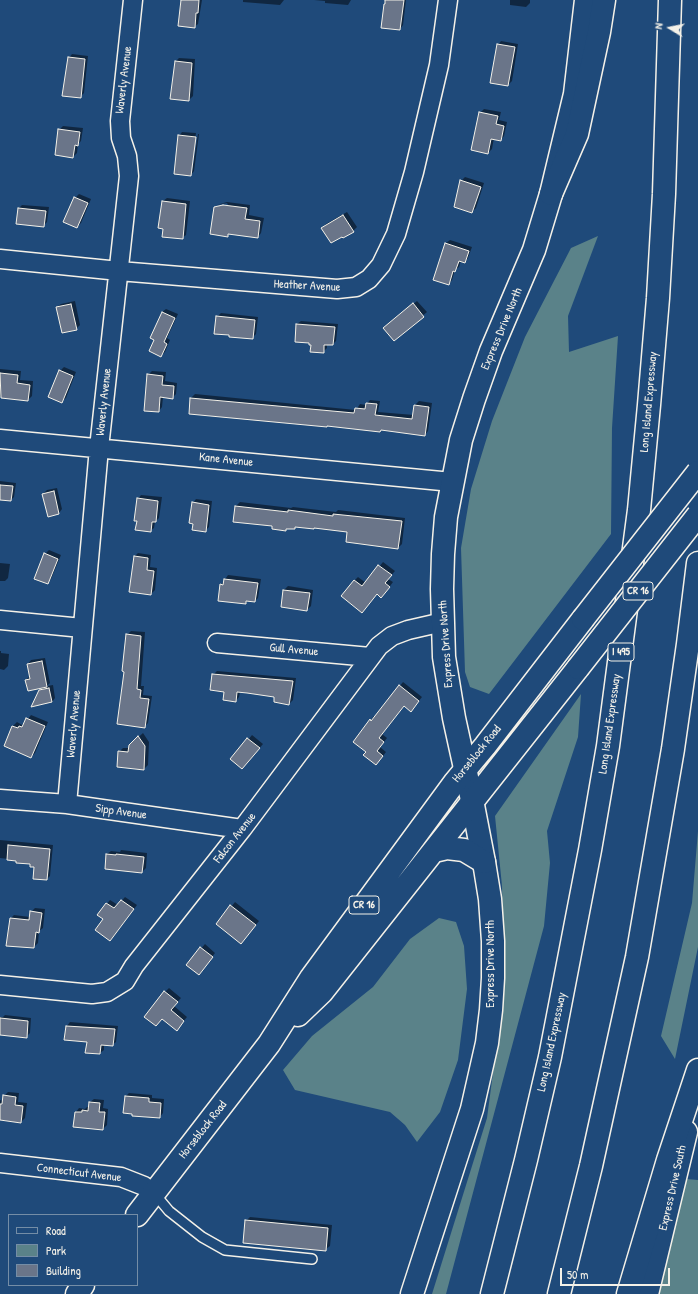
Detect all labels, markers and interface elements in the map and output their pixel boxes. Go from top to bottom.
north arrow [650,8,690,48]
text: N [651,22,666,30]
street label: Waverly Avenue [113,45,135,115]
street label: Heather Avenue [273,277,341,295]
street label: Express Drive North [478,286,526,372]
street label: Long Island Expressway [637,351,661,453]
street label: Waverly Avenue [93,368,115,436]
street label: Kane Avenue [198,450,254,470]
road number: CR 16 [623,582,653,600]
street label: Express Drive North [436,600,456,688]
street label: Gull Avenue [269,641,319,659]
road number: I 495 [608,643,634,661]
street label: Long Island Expressway [596,673,624,775]
street label: Waverly Avenue [64,690,84,758]
street label: Horseblock Road [450,722,504,786]
street label: Sipp Avenue [94,801,148,823]
street label: Falcon Avenue [211,810,259,866]
road number: CR 16 [349,896,379,914]
street label: Express Drive North [484,920,498,1008]
street label: Long Island Expressway [534,991,570,1093]
street label: Horseblock Road [176,1098,230,1162]
street label: Express Drive South [656,1144,690,1232]
street label: Connecticut Avenue [36,1161,122,1185]
legend [8,1214,138,1286]
text: Road [46,1222,66,1239]
text: Park [46,1242,66,1259]
scale bar [562,1260,672,1286]
text: Building [46,1262,81,1279]
text: 50 m [567,1266,588,1283]

